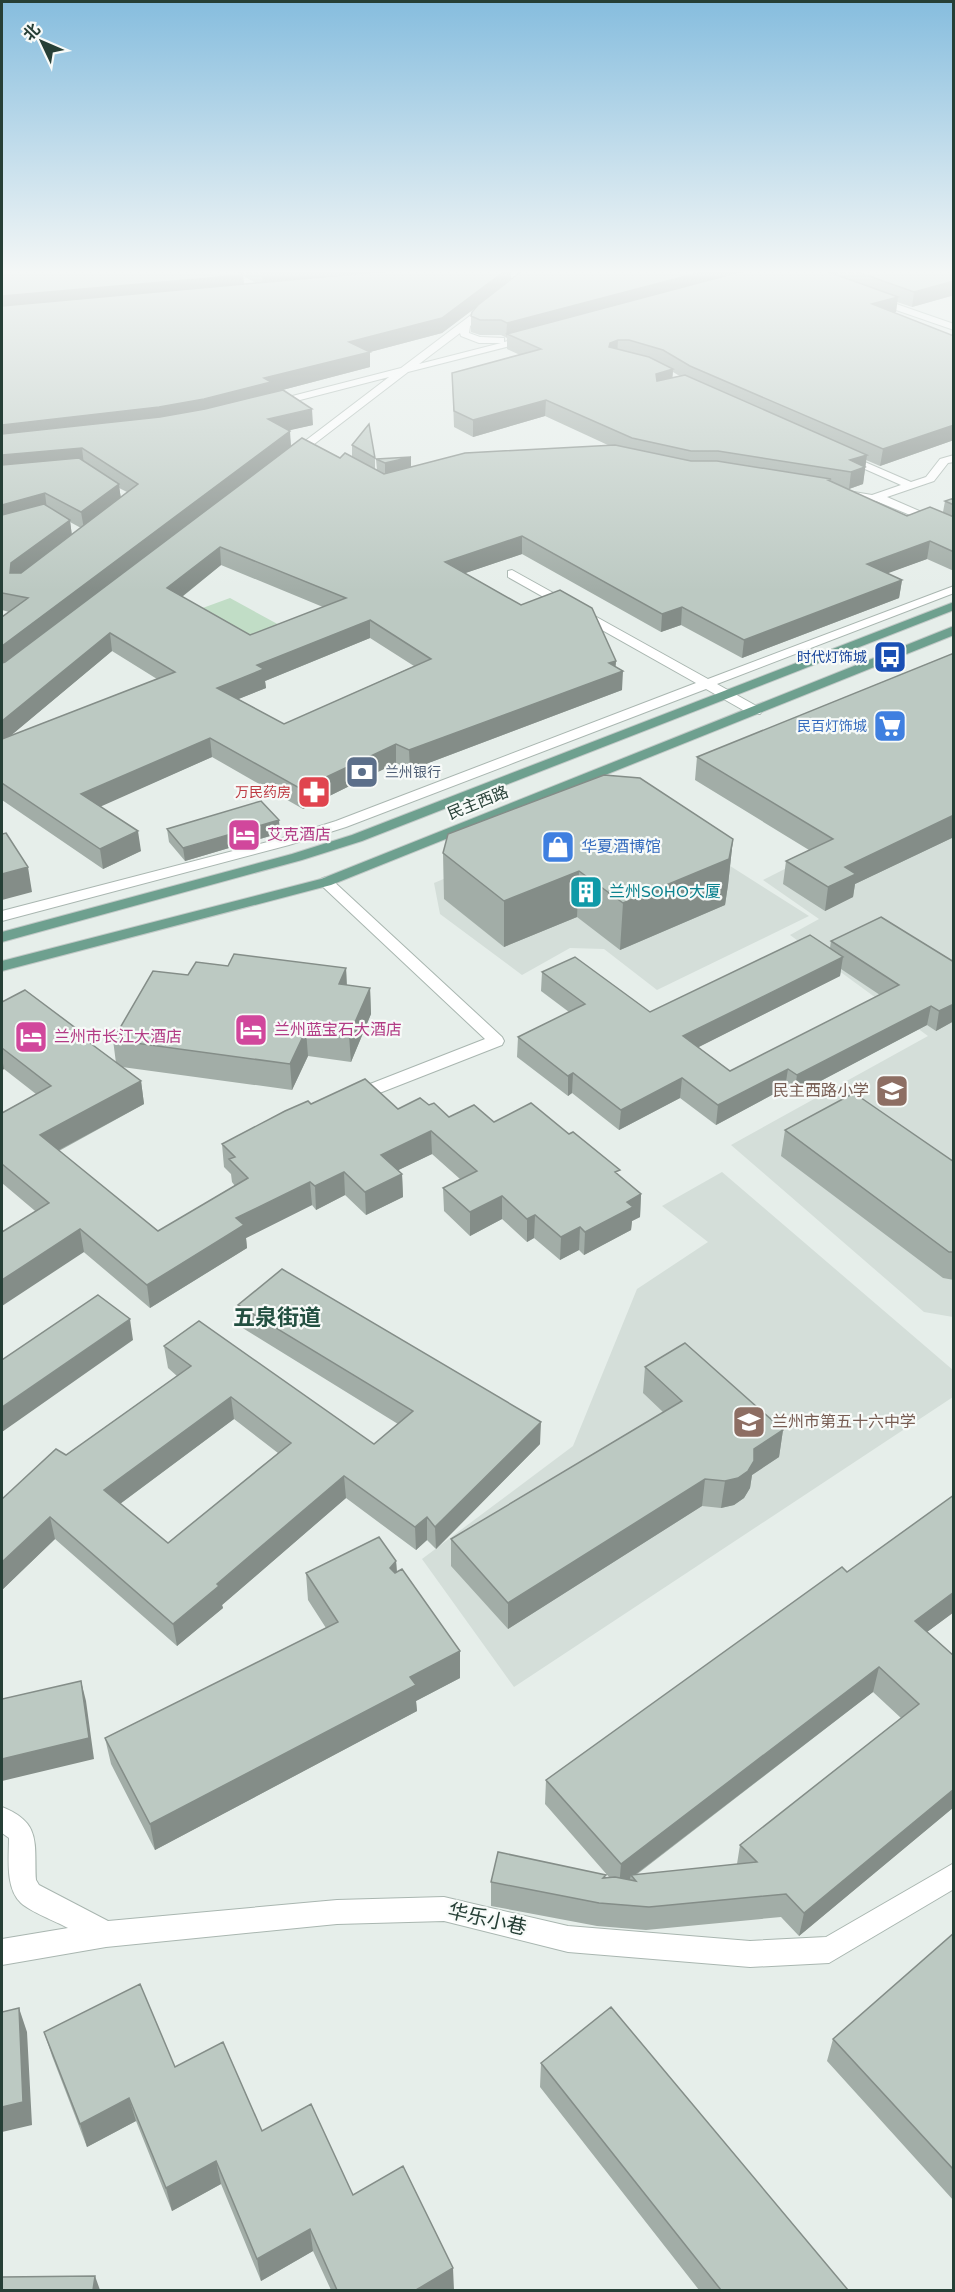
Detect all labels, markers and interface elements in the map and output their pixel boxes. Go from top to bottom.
north arrow [12,12,72,72]
text: 北 [19,20,45,45]
bus stop icon: 时代灯饰城 [872,639,908,675]
place label: 时代灯饰城 [797,649,867,666]
supermarket icon: 民百灯饰城 [872,708,908,744]
place label: 民百灯饰城 [797,718,867,735]
bank icon: 兰州银行 [344,754,380,790]
place label: 兰州银行 [385,764,441,781]
pharmacy icon: 万民药房 [296,774,332,810]
street label: 民主西路 [445,782,511,824]
place label: 万民药房 [235,784,291,801]
hotel icon: 艾克酒店 [226,817,262,853]
place label: 艾克酒店 [267,825,331,845]
shop icon: 华夏酒博馆 [540,829,576,865]
place label: 华夏酒博馆 [581,837,661,857]
building icon: 兰州SOHO大厦 [568,874,604,910]
place label: 兰州SOHO大厦 [609,882,721,902]
hotel icon: 兰州蓝宝石大酒店 [233,1012,269,1048]
hotel icon: 兰州市长江大酒店 [13,1019,49,1055]
place label: 兰州蓝宝石大酒店 [274,1020,402,1040]
place label: 兰州市长江大酒店 [54,1027,182,1047]
school or university icon: 民主西路小学 [874,1073,910,1109]
place label: 民主西路小学 [773,1081,869,1101]
district label: 五泉街道 [233,1305,321,1331]
school or university icon: 兰州市第五十六中学 [731,1404,767,1440]
place label: 兰州市第五十六中学 [772,1412,916,1432]
street label: 华乐小巷 [445,1899,529,1941]

